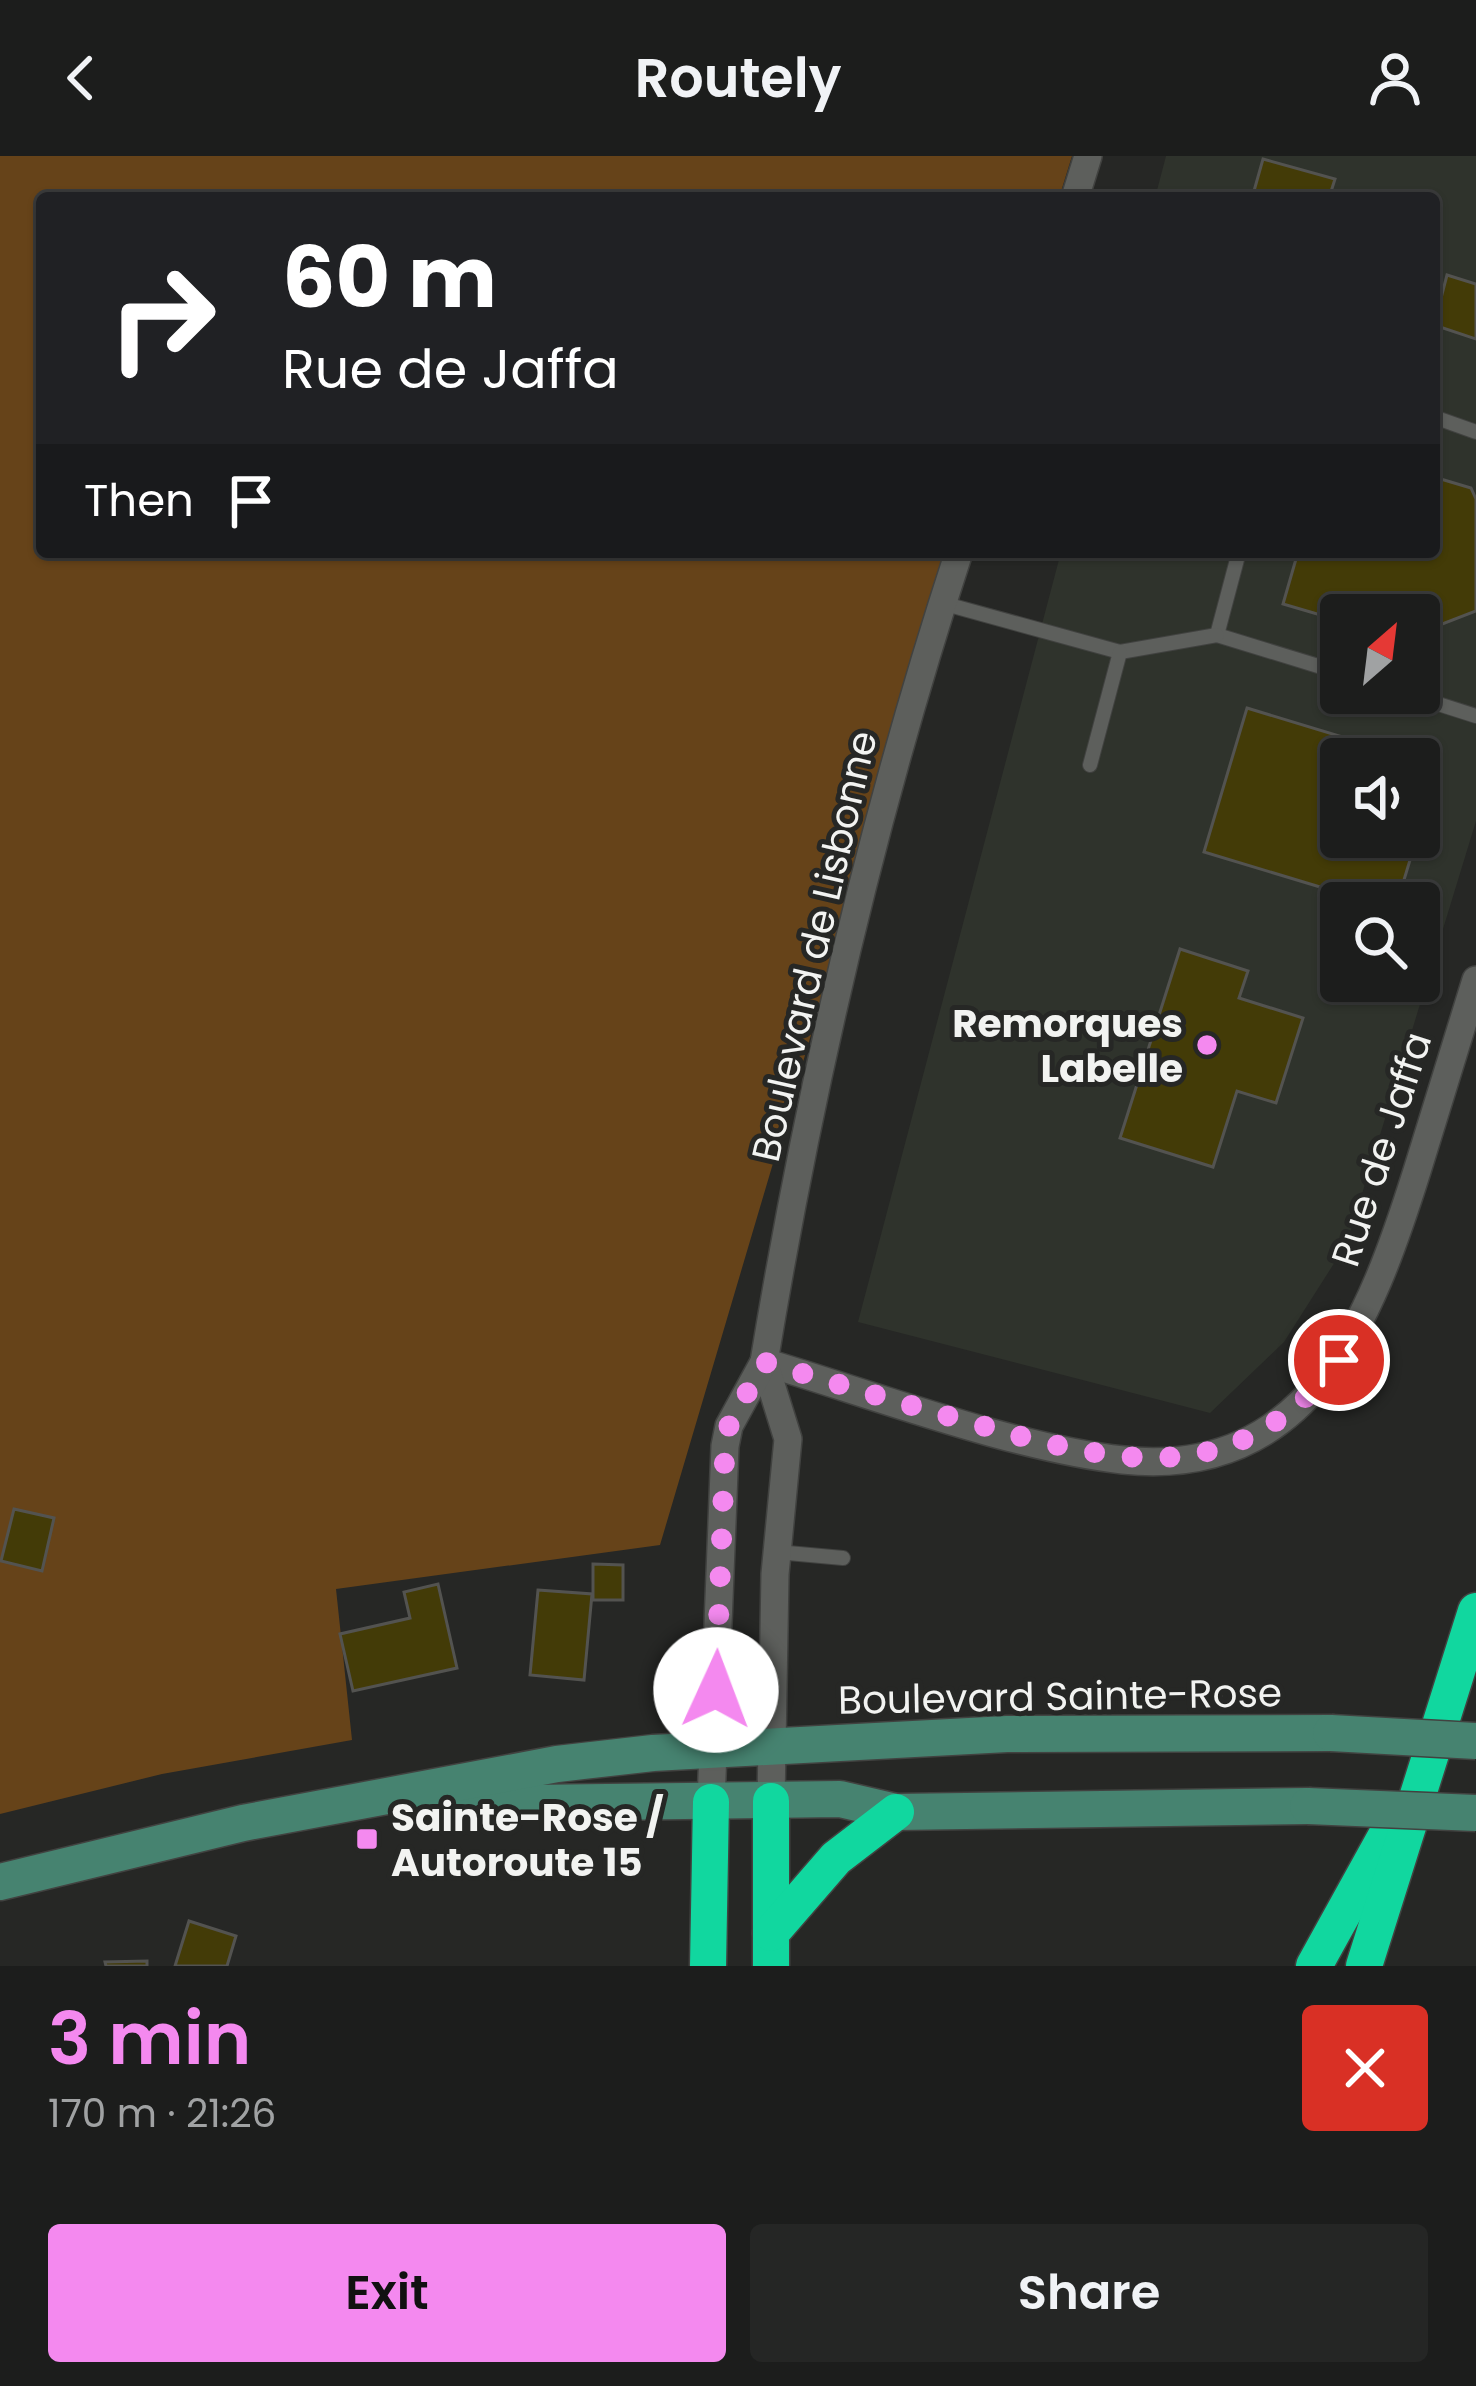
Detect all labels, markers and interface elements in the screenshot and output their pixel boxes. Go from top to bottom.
text: Routely [635,40,841,116]
icon: back [48,45,114,111]
icon: person [1362,45,1428,111]
text: 60 m [282,219,497,336]
icon: right [84,240,240,396]
text: Rue de Jaffa [282,331,619,407]
icon: arrive [218,468,284,534]
text: Then [84,469,194,532]
north arrow [1320,594,1440,714]
map controls [1320,594,1440,1002]
street label: Boulevard de Lisbonne [738,725,891,1167]
button: sound [1320,738,1440,858]
button: search [1320,882,1440,1002]
place label: Remorques Labelle [952,996,1183,1096]
street label: Rue de Jaffa [1318,1025,1445,1273]
marker: Remorques Labelle [1194,1032,1220,1058]
pin [1288,1309,1390,1411]
icon: arrive [1306,1327,1372,1393]
position arrow [653,1627,779,1753]
street label: Boulevard Sainte-Rose [838,1665,1282,1728]
place label: Sainte-Rose / Autoroute 15 [391,1790,664,1890]
marker: Sainte-Rose / Autoroute 15 [354,1826,380,1852]
text: 3 min [48,1988,251,2089]
button: close [1302,2005,1428,2131]
text: 170 m · 21:26 [48,2086,276,2141]
button: Exit [48,2224,726,2362]
button: Share [750,2224,1428,2362]

